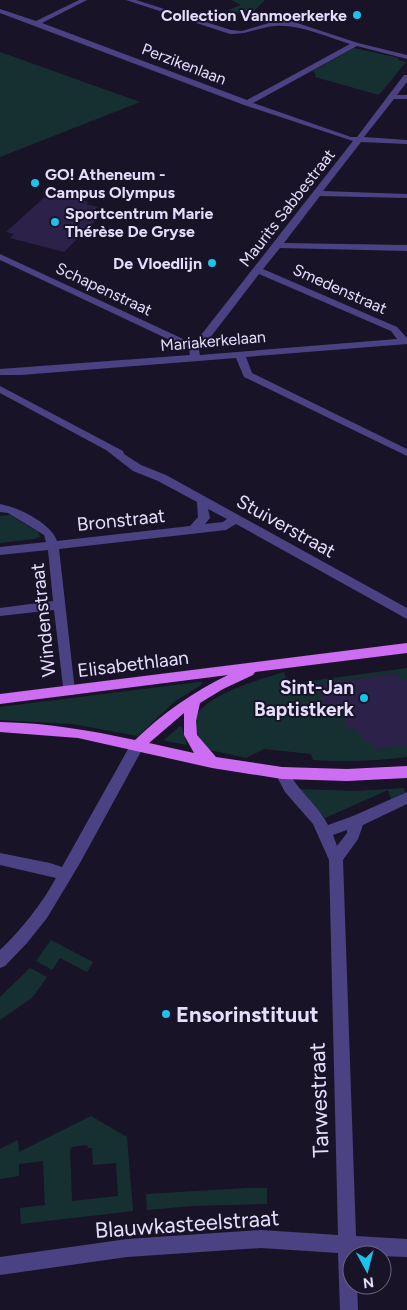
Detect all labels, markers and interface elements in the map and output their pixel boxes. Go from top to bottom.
place label: Collection Vanmoerkerke [161,6,347,25]
marker: Collection Vanmoerkerke [351,9,363,21]
street label: Perzikenlaan [139,39,229,89]
street label: Maurits Sabbestraat [235,145,339,271]
place label: GO! Atheneum - Campus Olympus [45,165,175,202]
marker: GO! Atheneum - Campus Olympus [29,177,41,189]
place label: Sportcentrum Marie Thérèse De Gryse [65,204,214,241]
marker: Sportcentrum Marie Thérèse De Gryse [49,216,61,228]
place label: De Vloedlijn [113,254,202,273]
marker: De Vloedlijn [206,257,218,269]
street label: Schapenstraat [53,258,155,320]
street label: Smedenstraat [290,260,390,318]
street label: Mariakerkelaan [159,327,267,355]
street label: Stuiverstraat [233,489,339,563]
street label: Bronstraat [76,504,166,536]
street label: Windenstraat [26,562,60,678]
street label: Elisabethlaan [76,646,190,682]
place label: Sint-Jan Baptistkerk [254,676,355,721]
marker: Sint-Jan Baptistkerk [358,692,370,704]
place label: Ensorinstituut [176,1001,319,1028]
marker: Ensorinstituut [160,1008,172,1020]
street label: Tarwestraat [303,1042,335,1158]
street label: Blauwkasteelstraat [94,1204,280,1244]
north arrow [342,1245,392,1295]
text: N [362,1273,375,1292]

